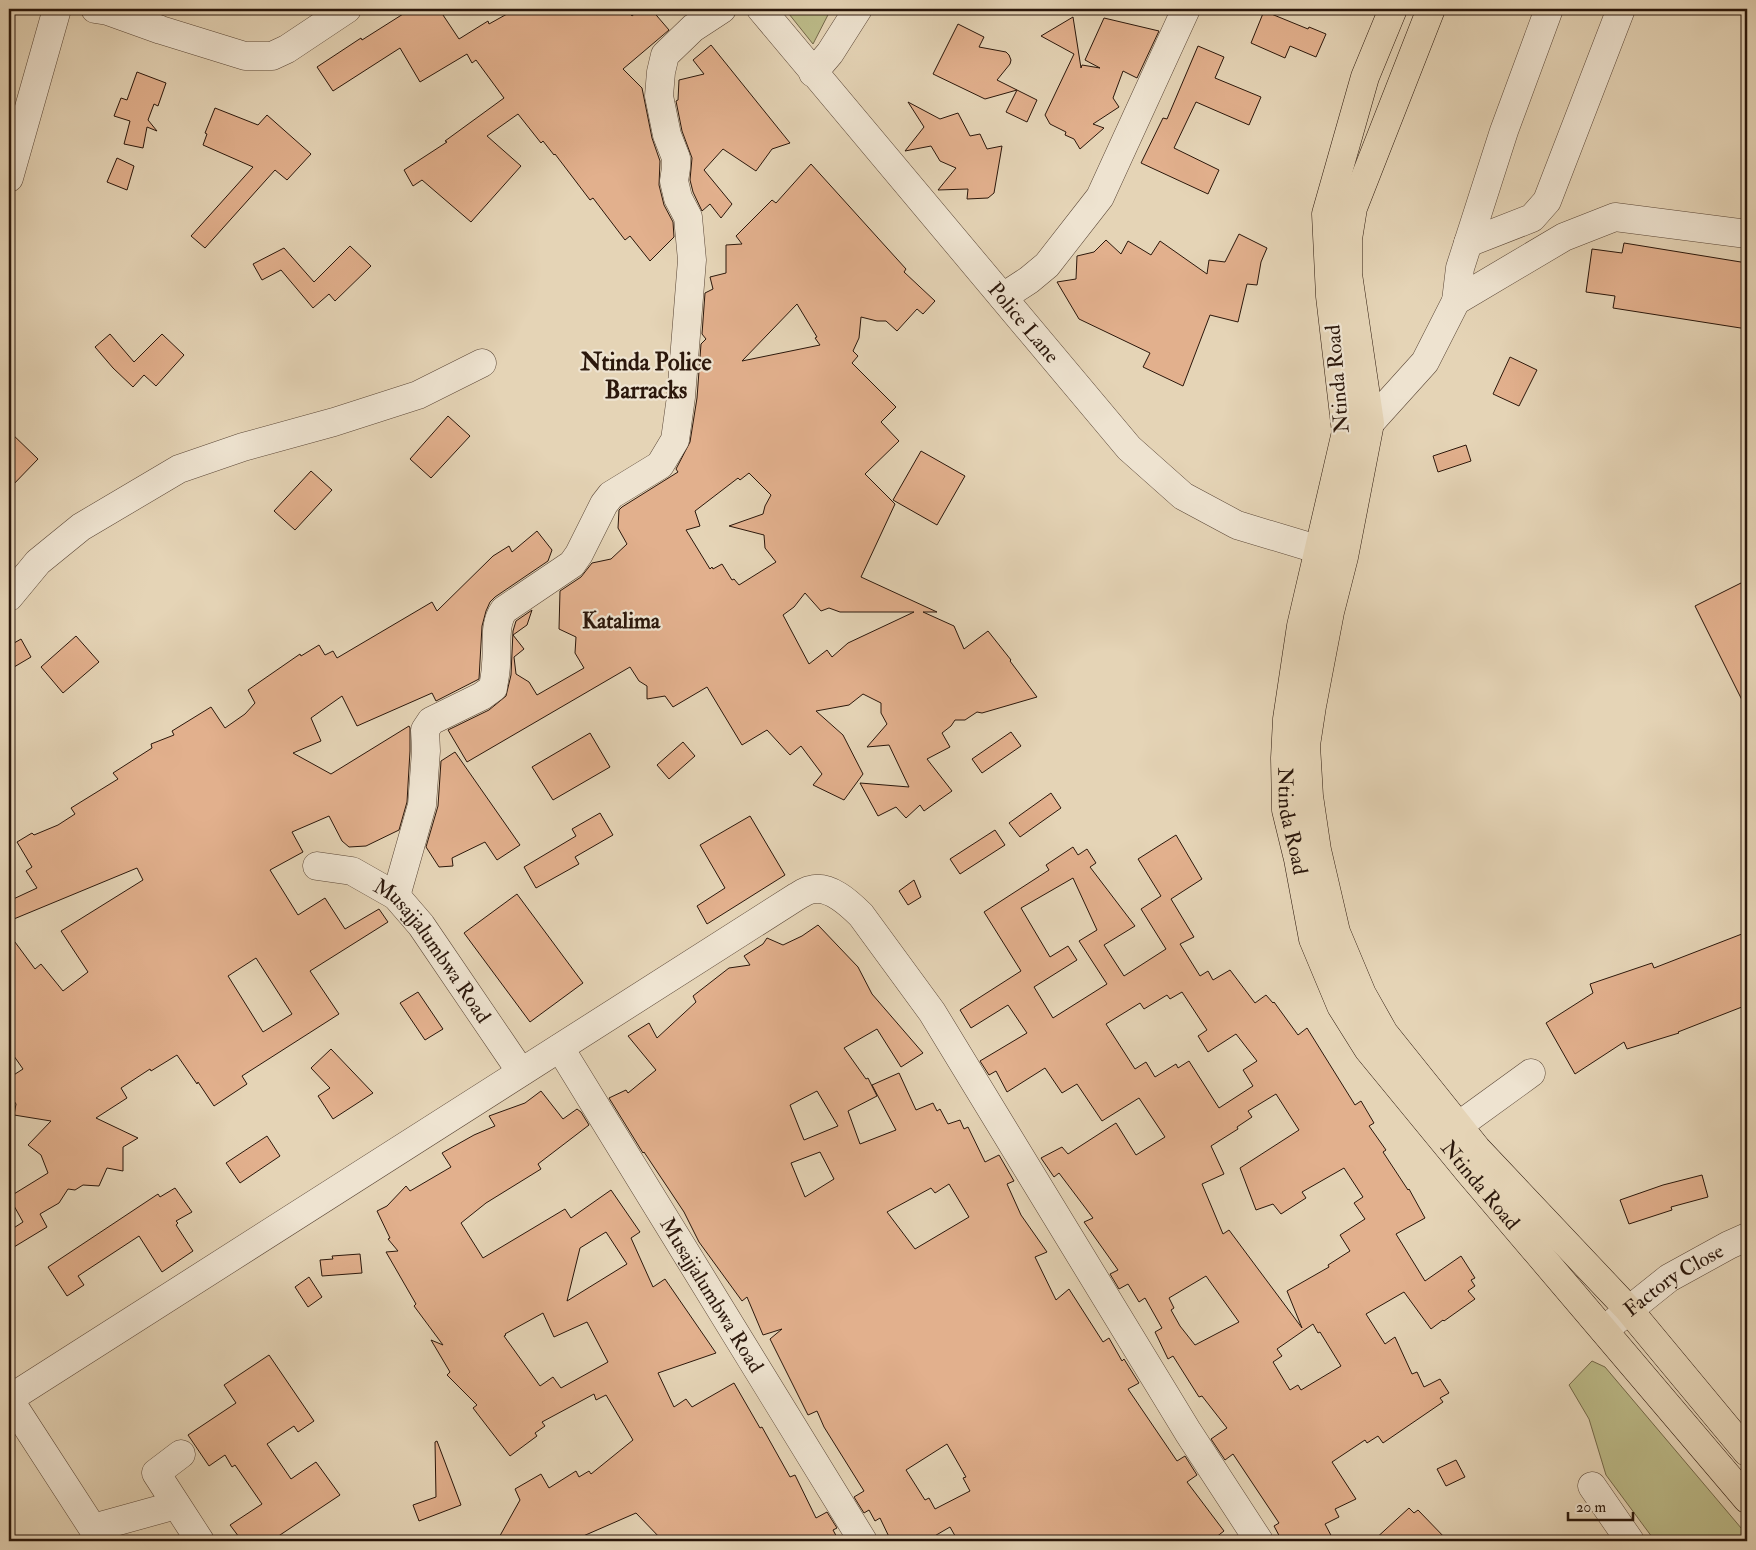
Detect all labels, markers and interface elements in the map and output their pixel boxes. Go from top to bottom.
street label: Police Lane [982,277,1065,369]
street label: Ntinda Road [1319,323,1356,434]
district label: Ntinda Police Barracks [579,347,712,406]
district label: Katalima [582,607,661,635]
street label: Ntinda Road [1271,767,1314,878]
street label: Musajjalumbwa Road [368,873,497,1029]
street label: Ntinda Road [1435,1135,1526,1236]
street label: Musajjalumbwa Road [653,1213,770,1379]
street label: Factory Close [1618,1237,1729,1323]
scale bar [1568,1490,1634,1522]
text: 20 m [1576,1498,1606,1517]

